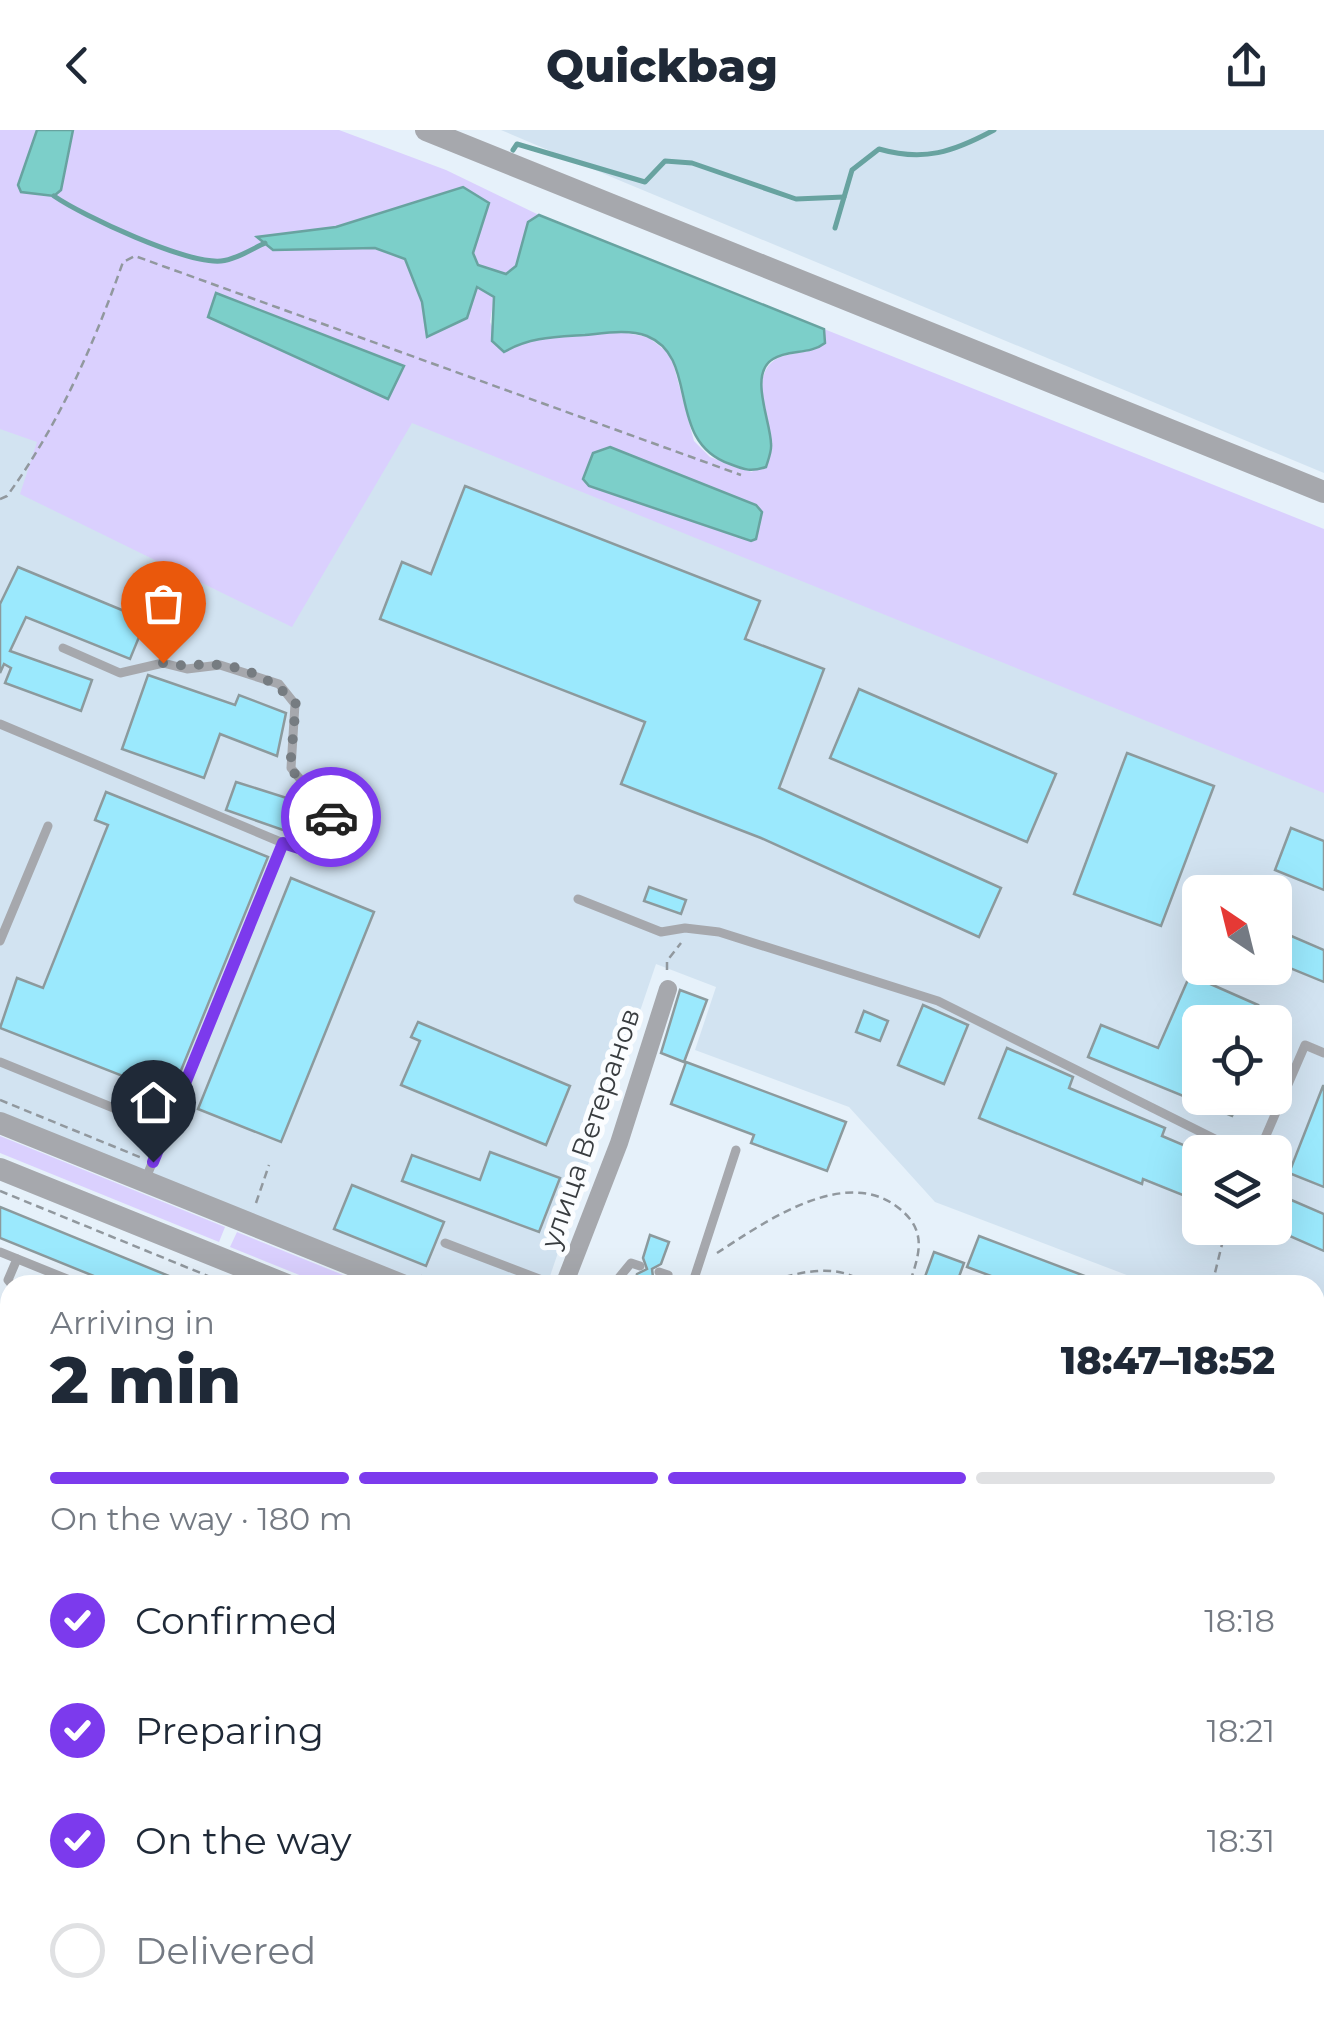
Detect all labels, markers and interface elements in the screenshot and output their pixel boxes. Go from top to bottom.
icon: back [50,38,105,93]
text: Quickbag [546,38,778,93]
icon: share [1219,38,1274,93]
pin [121,561,206,664]
icon: bag [136,576,191,631]
courier [281,767,381,867]
icon: car [304,790,359,845]
north arrow [1182,875,1292,985]
map controls [1182,875,1292,1245]
street label: улица Ветеранов [533,1004,647,1253]
button: locate [1182,1005,1292,1115]
pin [111,1060,196,1163]
icon: home [126,1075,181,1130]
button: layers [1182,1135,1292,1245]
text: Arriving in [50,1303,215,1342]
text: 18:47–18:52 [1061,1337,1275,1384]
text: 2 min [50,1340,241,1419]
text: On the way · 180 m [50,1499,353,1538]
icon: check [50,1593,105,1648]
text: Confirmed [135,1597,338,1644]
text: 18:18 [1204,1601,1275,1640]
icon: check [50,1703,105,1758]
text: Preparing [135,1707,324,1754]
text: 18:21 [1207,1711,1275,1750]
icon: check [50,1813,105,1868]
text: On the way [135,1817,352,1864]
text: 18:31 [1207,1821,1275,1860]
text: Delivered [135,1927,316,1974]

